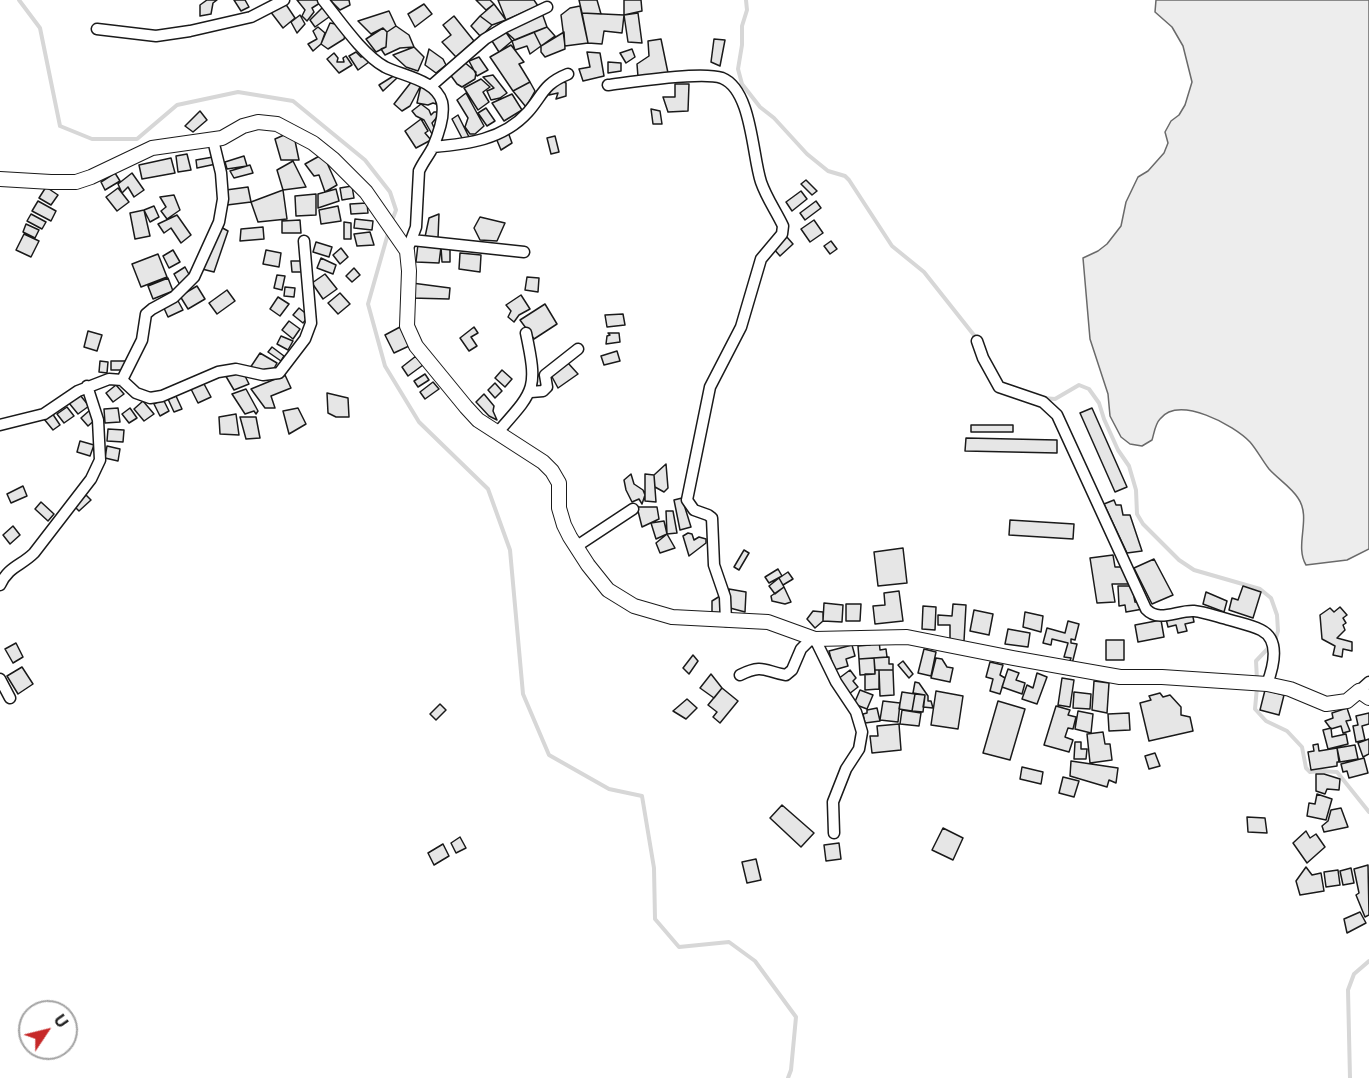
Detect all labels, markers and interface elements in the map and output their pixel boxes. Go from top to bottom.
north arrow [18,1000,78,1060]
text: U [50,1010,73,1031]

